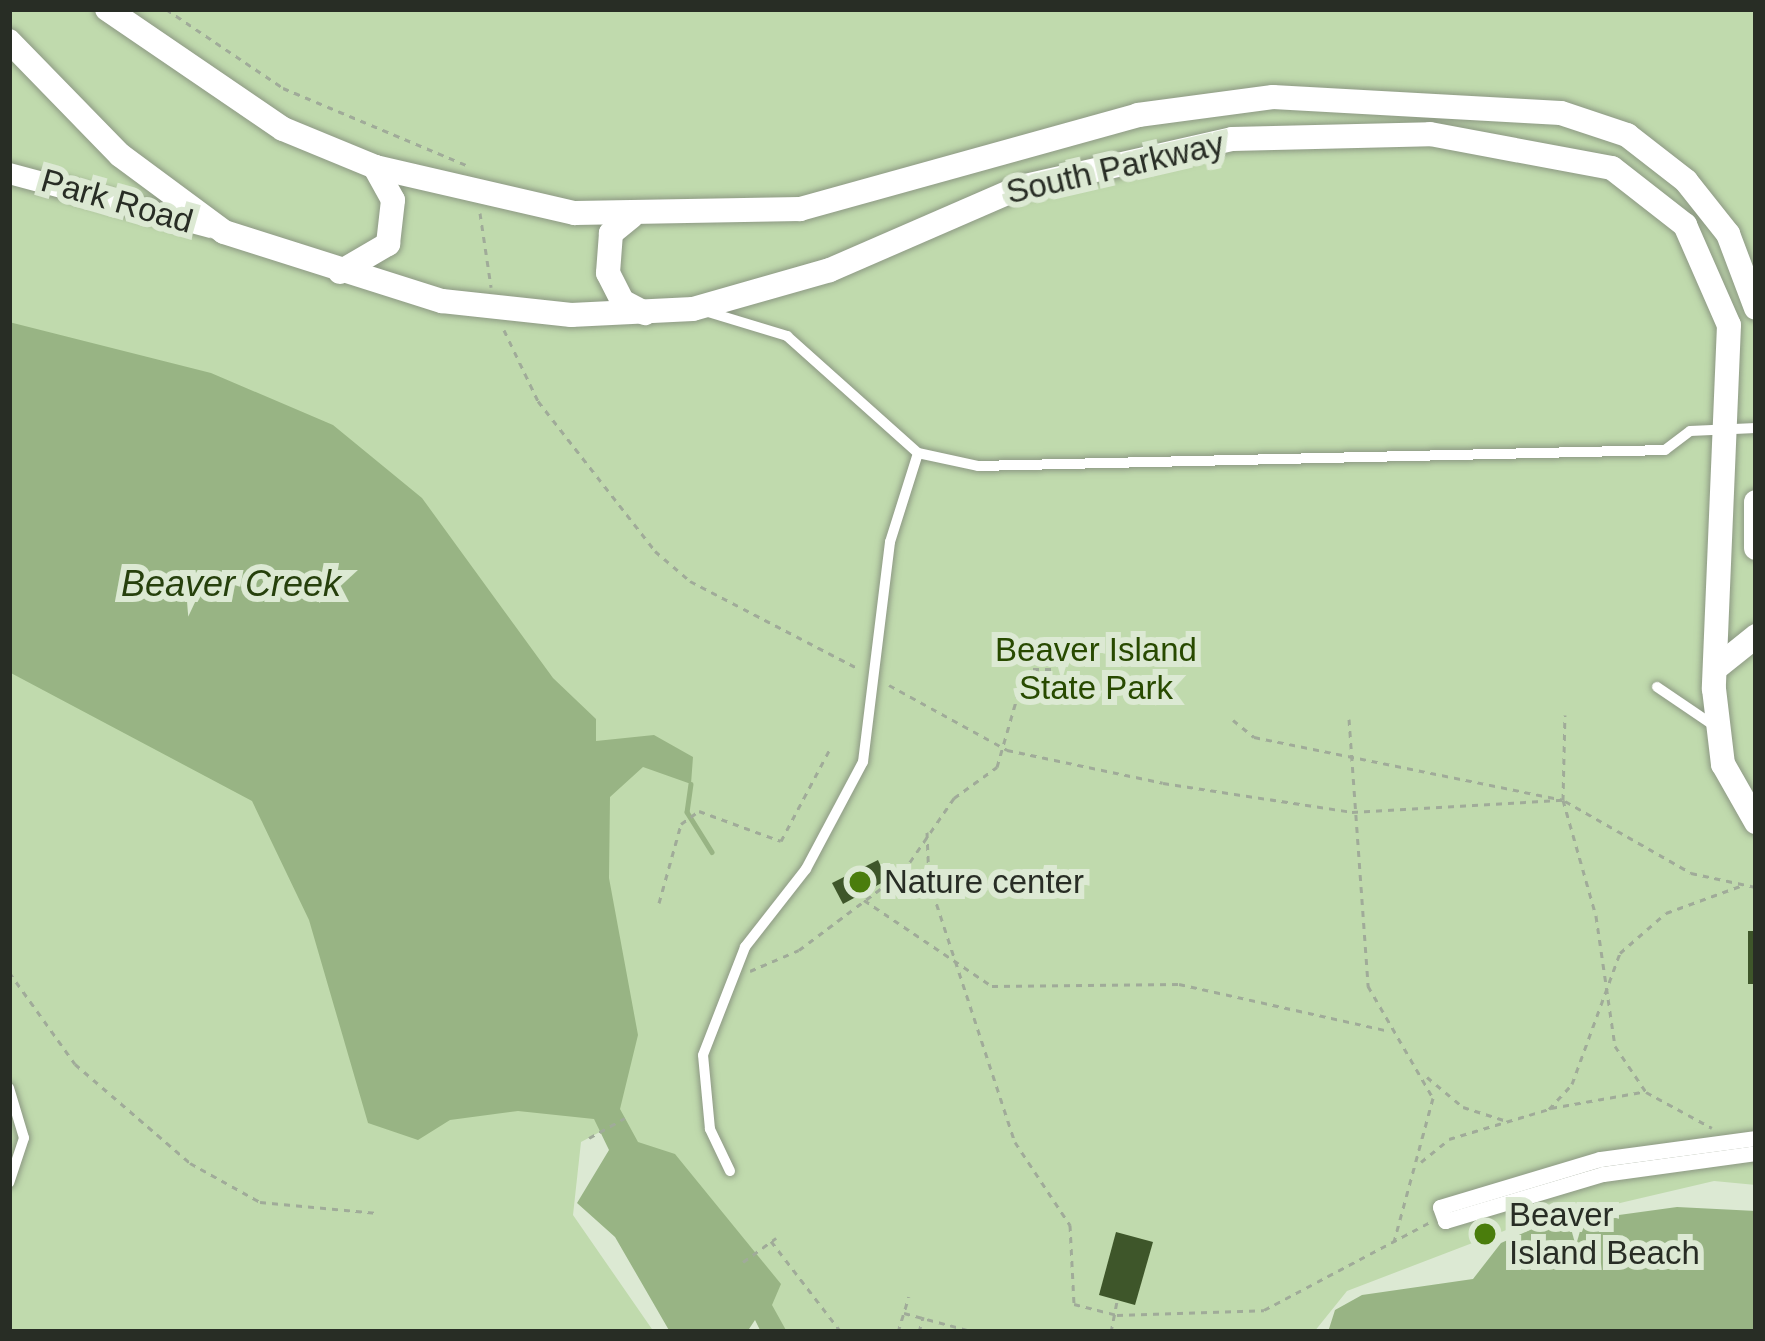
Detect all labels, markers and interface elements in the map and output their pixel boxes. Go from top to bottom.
street label: South Parkway [1002,124,1228,212]
street label: Park Road [37,160,197,242]
water label: Beaver Creek [121,562,341,606]
park label: Beaver Island State Park [995,630,1197,708]
place label: Nature center [884,862,1084,902]
marker: Nature center [847,869,873,895]
place label: Beaver Island Beach [1509,1195,1700,1273]
marker: Beaver Island Beach [1472,1221,1498,1247]

